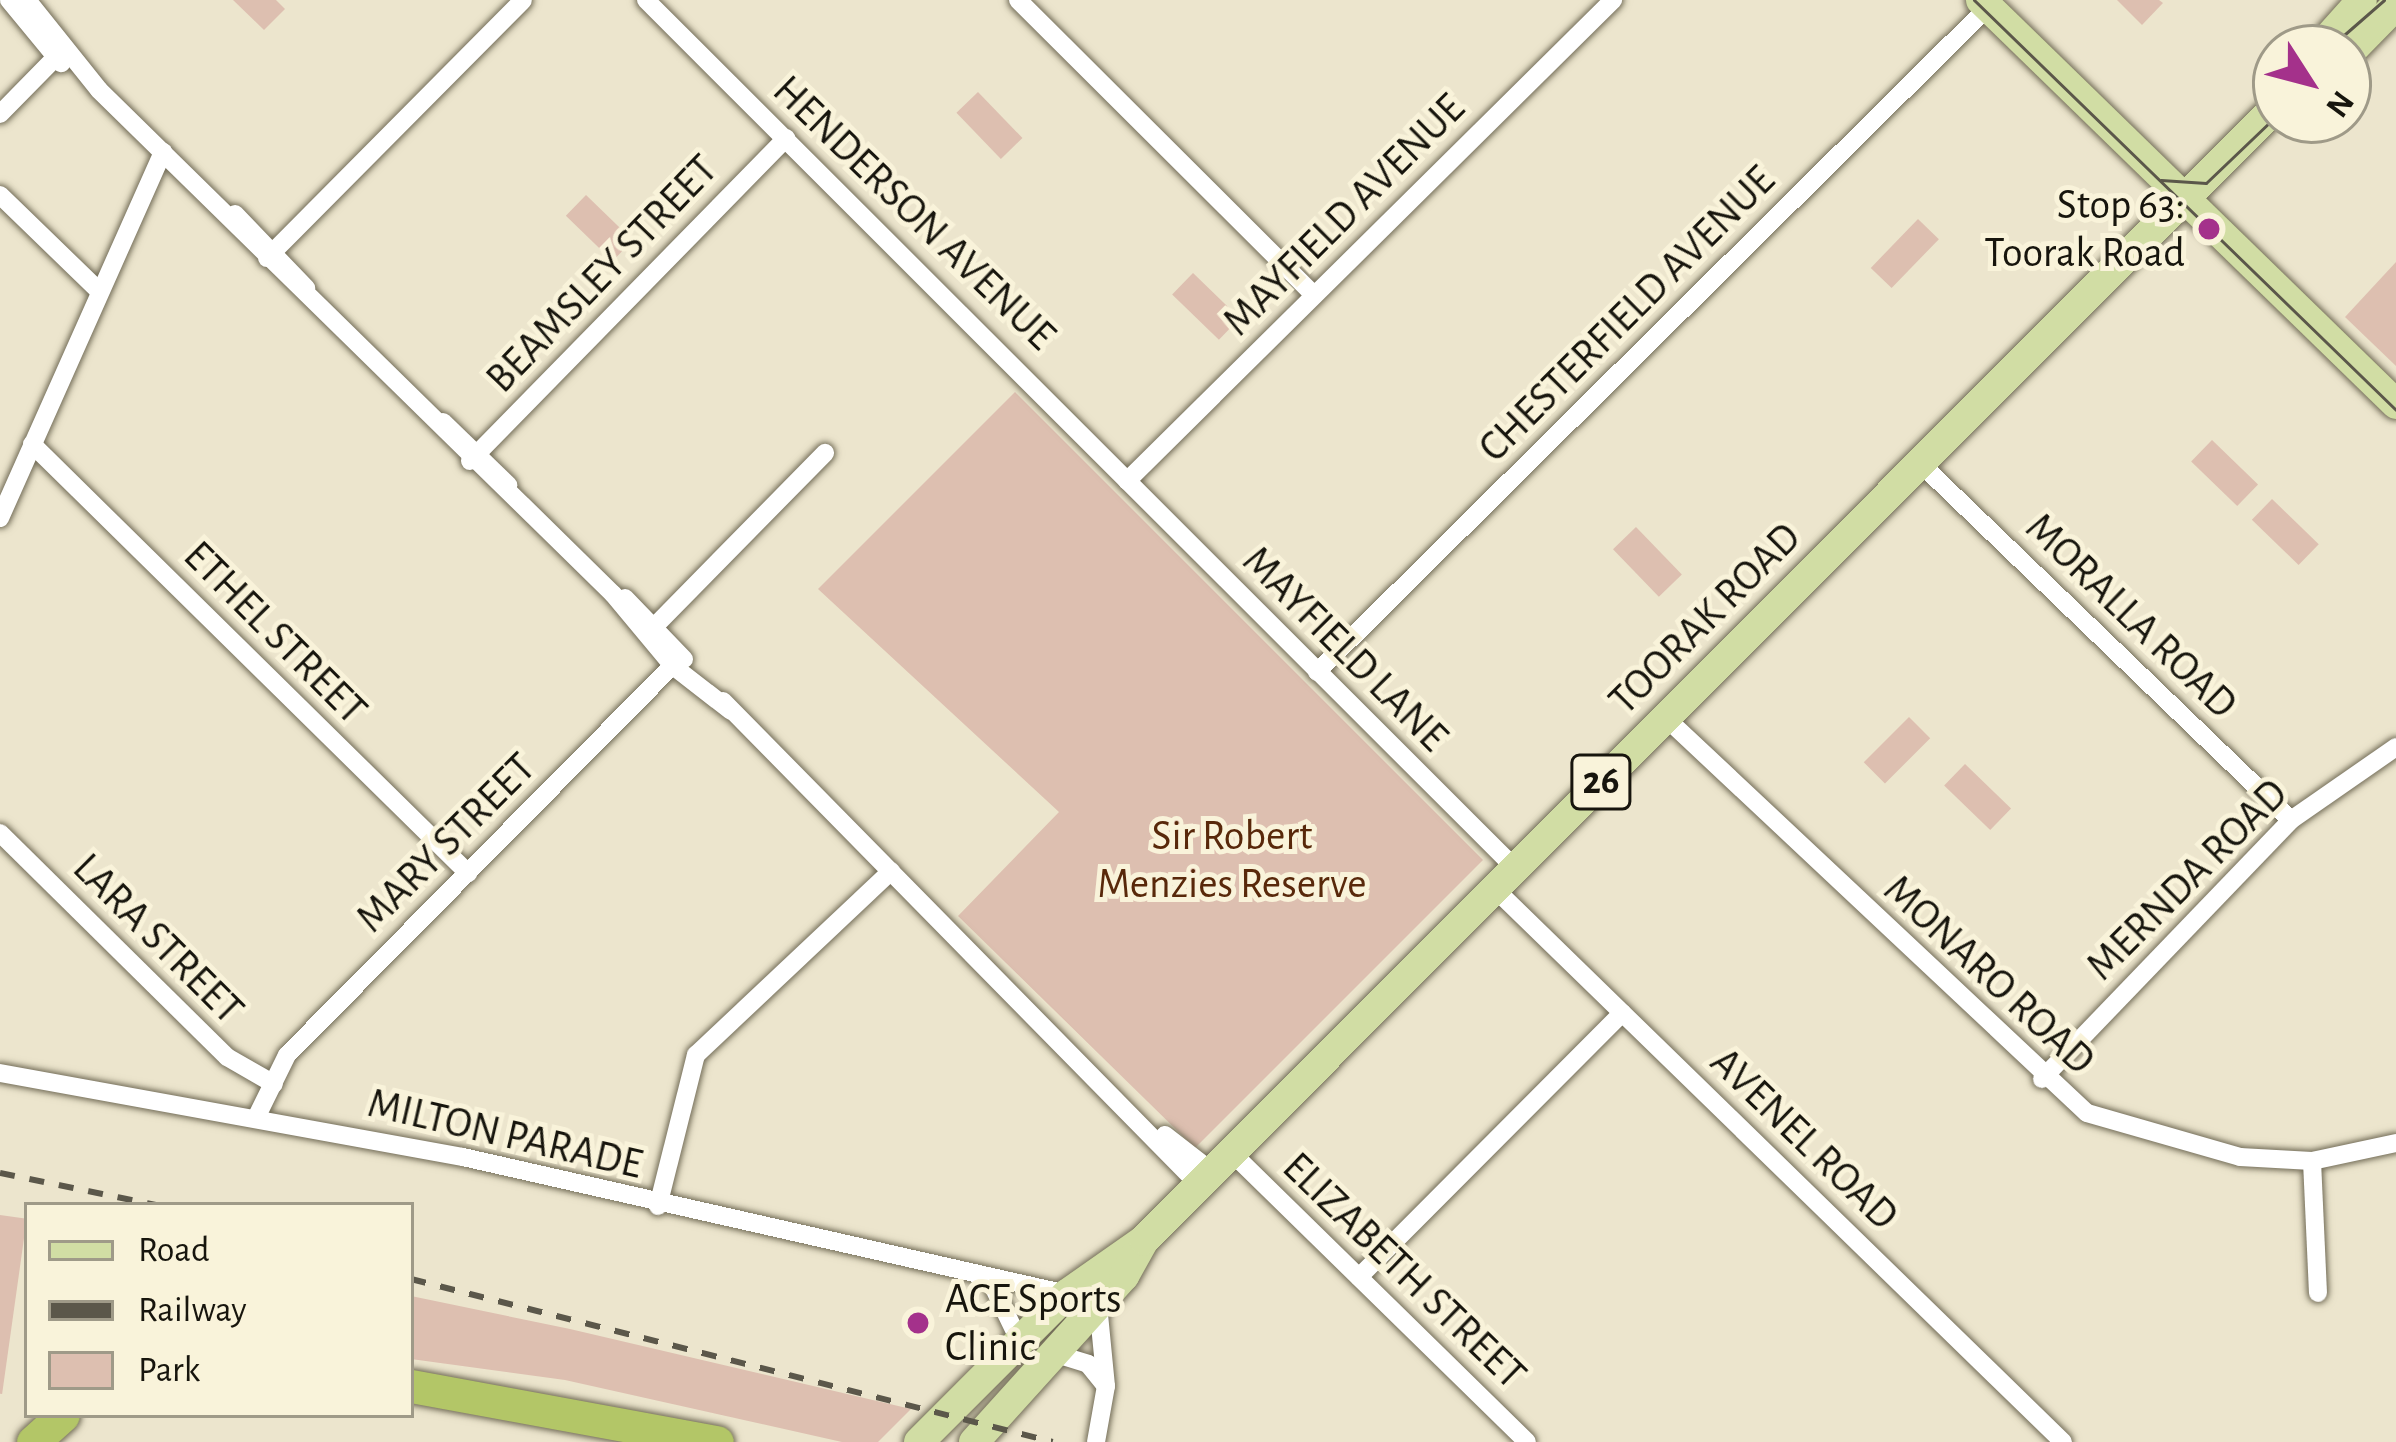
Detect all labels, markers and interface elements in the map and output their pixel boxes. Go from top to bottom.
north arrow [2252,24,2372,144]
street label: HENDERSON AVENUE [762,65,1066,361]
street label: MAYFIELD AVENUE [1213,84,1475,346]
text: N [2319,85,2359,123]
street label: BEAMSLEY STREET [476,145,728,403]
street label: CHESTERFIELD AVENUE [1469,156,1785,472]
place label: Stop 63: Toorak Road [1984,180,2185,278]
marker: Stop 63: Toorak Road [2196,216,2222,242]
street label: MORALLA ROAD [2015,503,2247,729]
street label: TOORAK ROAD [1599,513,1811,725]
street label: ETHEL STREET [173,531,377,735]
street label: MAYFIELD LANE [1232,536,1458,762]
street label: MARY STREET [346,743,546,943]
road number: 26 [1568,749,1634,815]
street label: MERNDA ROAD [2076,769,2298,991]
park label: Sir Robert Menzies Reserve [1097,811,1367,910]
street label: LARA STREET [62,843,254,1035]
street label: MONARO ROAD [1873,865,2105,1085]
street label: AVENEL ROAD [1700,1037,1908,1241]
street label: MILTON PARADE [363,1078,647,1190]
street label: ELIZABETH STREET [1272,1142,1536,1400]
legend [24,1202,414,1418]
text: Road [138,1232,210,1268]
place label: ACE Sports Clinic [945,1274,1122,1372]
text: Railway [138,1292,247,1328]
marker: ACE Sports Clinic [902,1307,934,1339]
text: Park [138,1352,200,1388]

